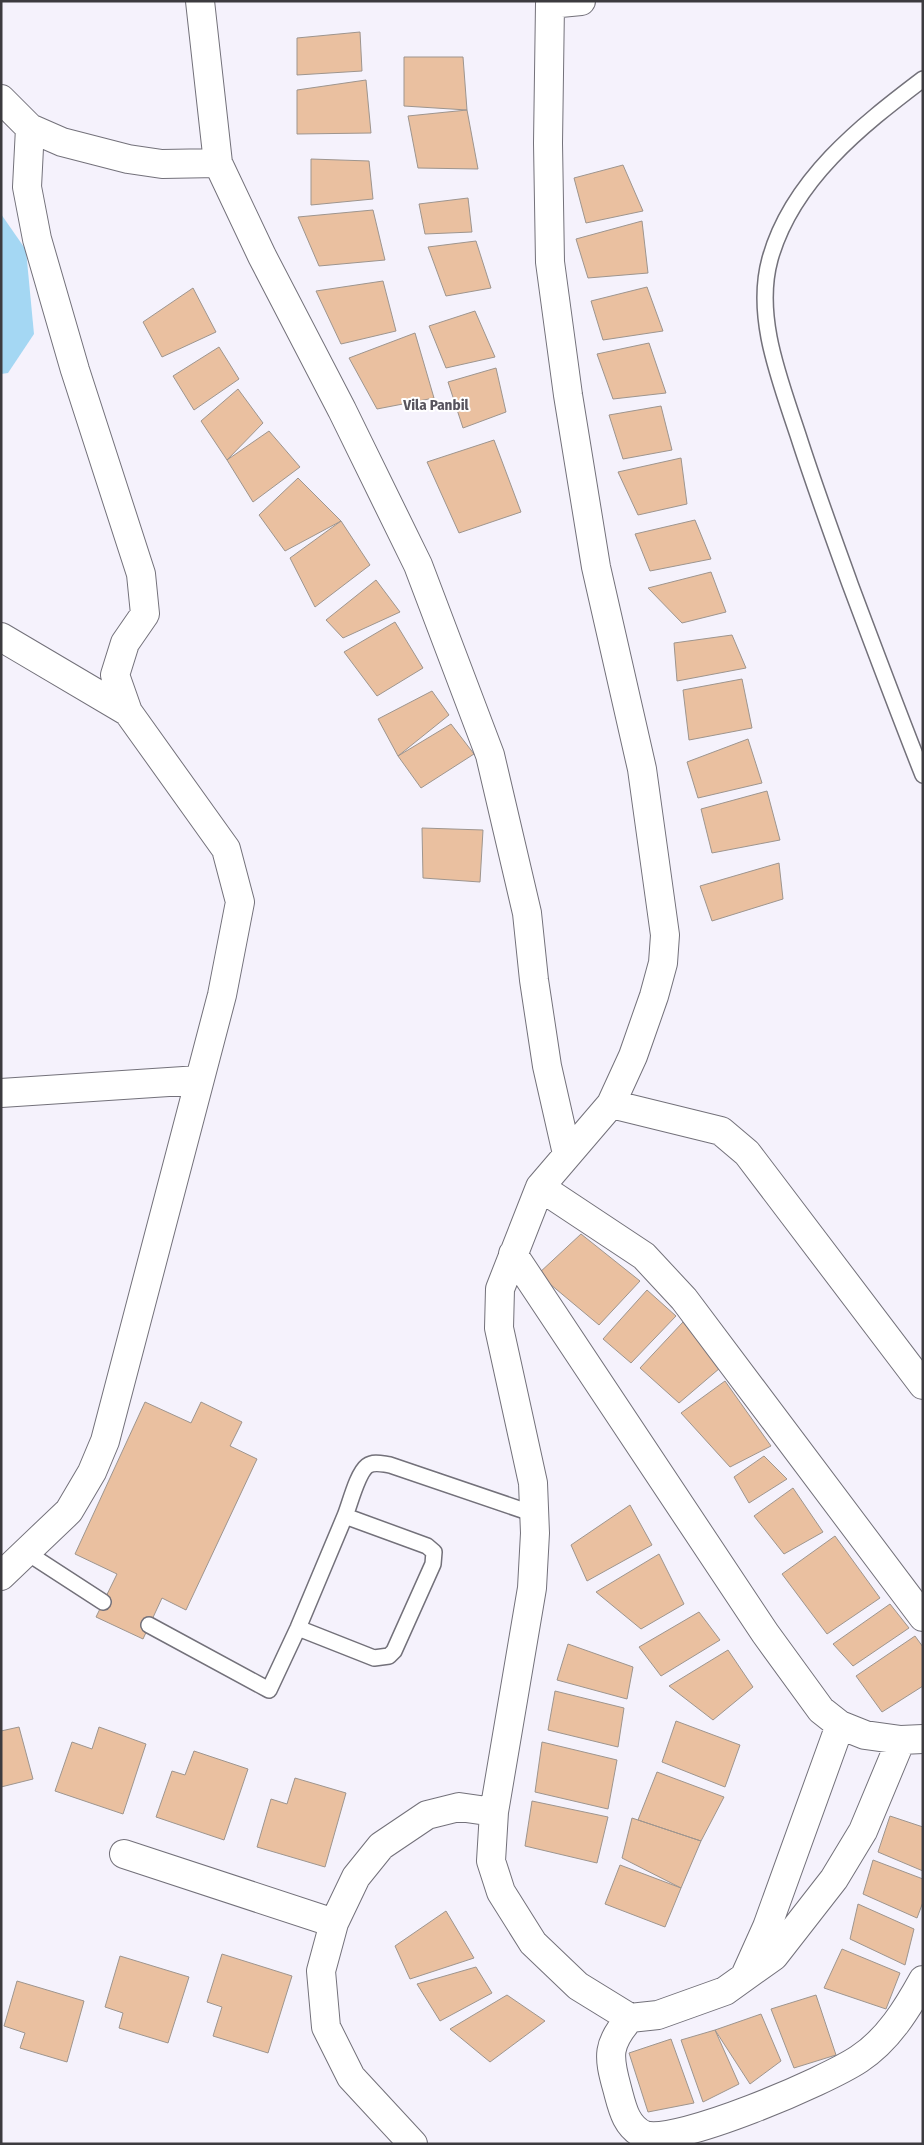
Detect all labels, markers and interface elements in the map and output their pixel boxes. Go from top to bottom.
district label: Vila Panbil [402,396,470,414]

